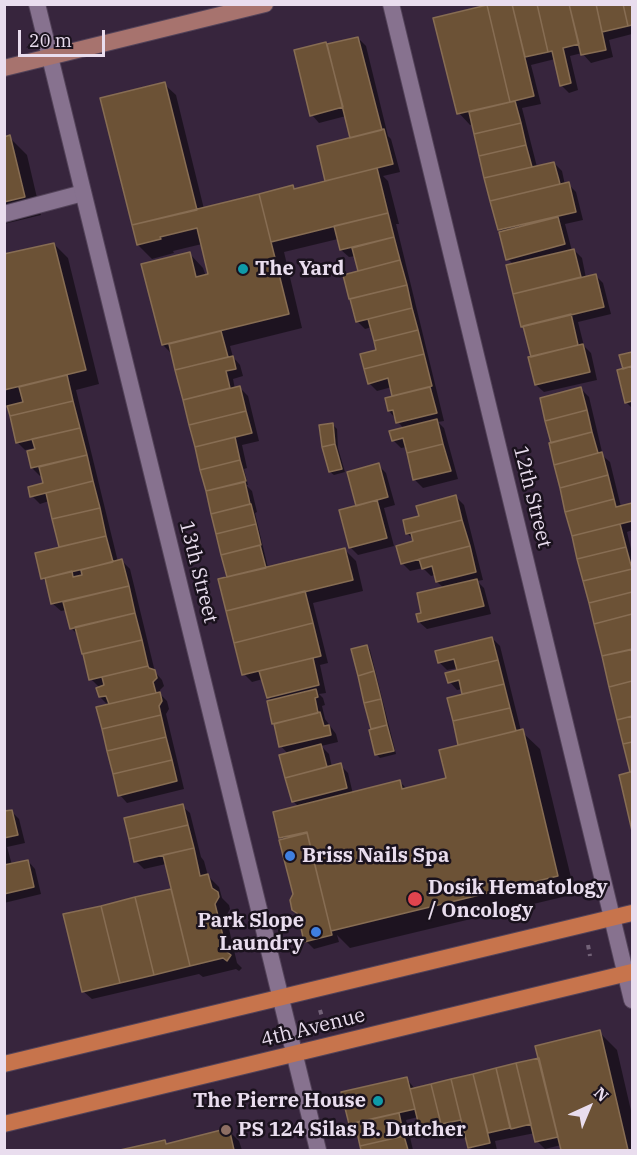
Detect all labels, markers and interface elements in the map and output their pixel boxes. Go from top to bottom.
scale bar [21,18,108,56]
text: 20 m [29,29,72,52]
place label: The Yard [255,257,344,281]
marker: The Yard [236,262,250,276]
street label: 12th Street [508,443,556,551]
street label: 13th Street [174,518,222,626]
place label: Briss Nails Spa [302,844,449,868]
marker: Briss Nails Spa [283,849,297,863]
place label: Dosik Hematology / Oncology [428,876,608,923]
marker: Dosik Hematology / Oncology [406,890,424,908]
place label: Park Slope Laundry [198,909,304,956]
marker: Park Slope Laundry [309,925,323,939]
street label: 4th Avenue [258,1003,368,1053]
north arrow [559,1077,619,1137]
text: N [590,1082,613,1106]
place label: The Pierre House [193,1089,366,1113]
marker: The Pierre House [371,1094,385,1108]
place label: PS 124 Silas B. Dutcher [238,1118,466,1142]
marker: PS 124 Silas B. Dutcher [219,1123,233,1137]

